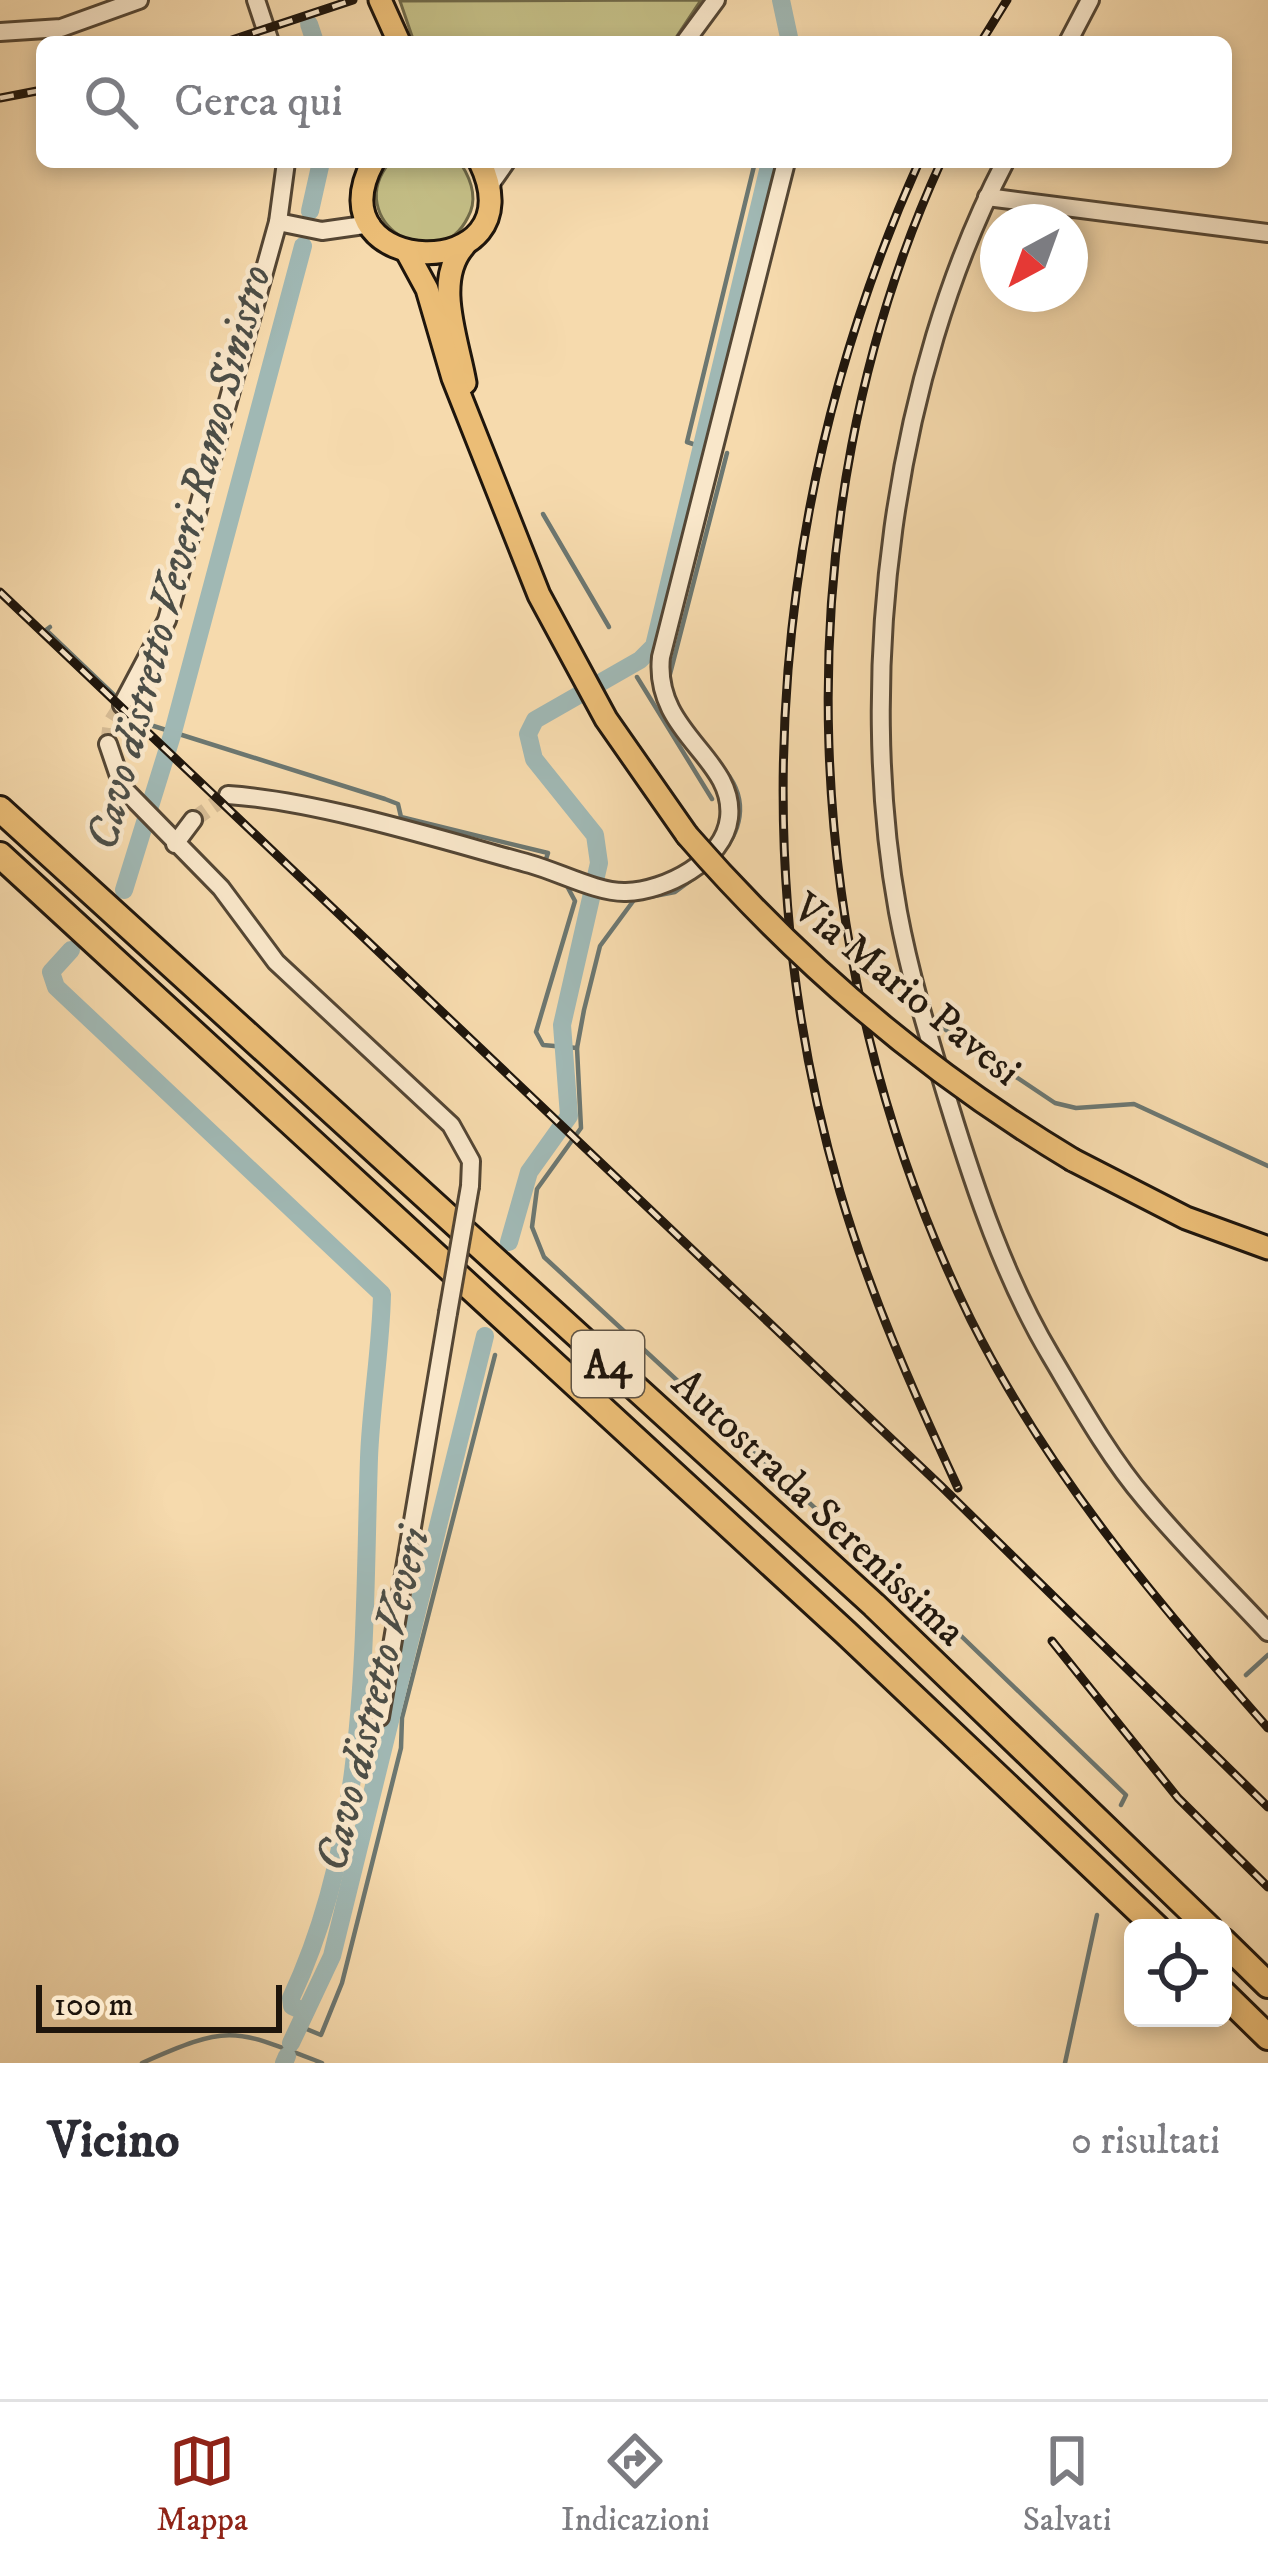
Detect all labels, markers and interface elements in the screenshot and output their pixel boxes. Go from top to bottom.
search box [36,36,1232,168]
icon: search [78,69,144,135]
text: Cerca qui [174,74,343,130]
north arrow [980,204,1088,312]
water label: Cavo distretto Veveri Ramo Sinistro [75,259,285,856]
street label: Via Mario Pavesi [781,882,1031,1098]
road number: A4 [572,1331,644,1397]
street label: Autostrada Serenissima [660,1359,976,1658]
water label: Cavo distretto Veveri [304,1520,444,1877]
map controls [1124,1919,1232,2027]
button: locate [1124,1919,1232,2027]
scale bar [36,1979,282,2032]
text: 100 m [54,1985,133,2026]
text: Vicino [48,2109,179,2173]
text: 0 risultati [1071,2117,1220,2166]
tab: Mappa [157,2428,248,2541]
tab: Indicazioni [561,2428,710,2541]
tab: Salvati [1023,2428,1111,2541]

